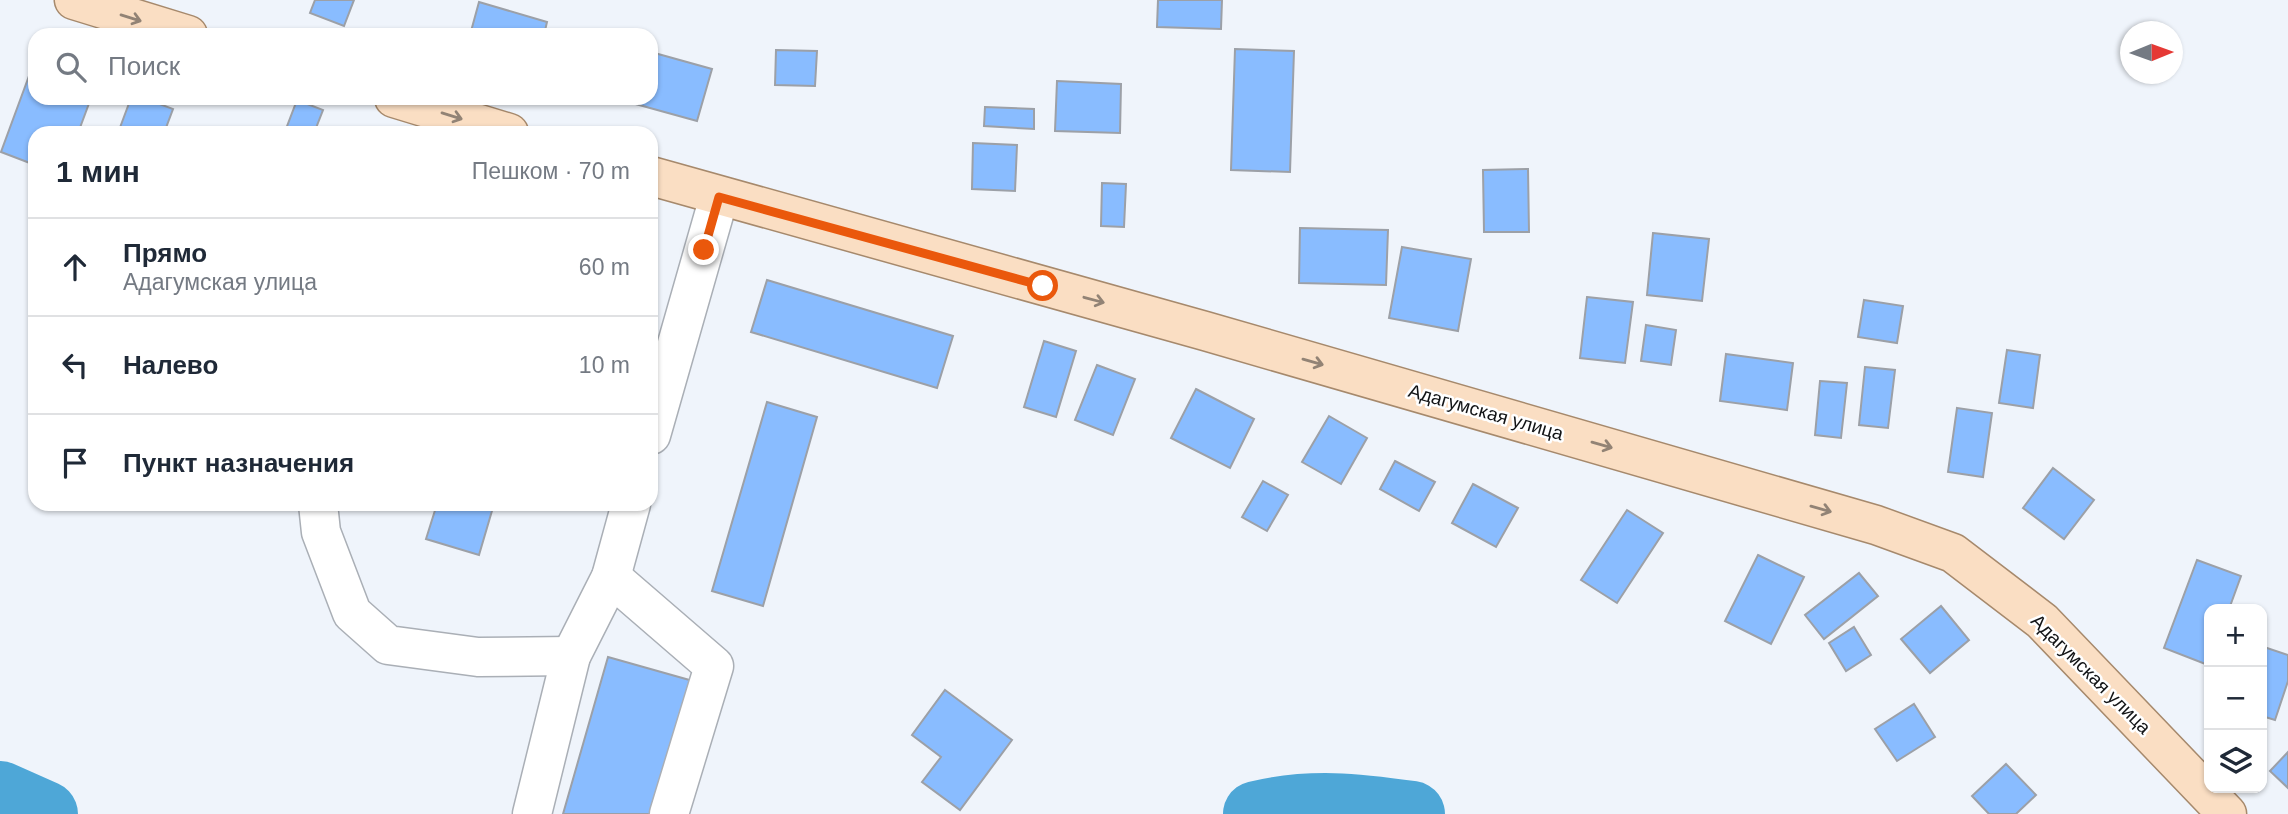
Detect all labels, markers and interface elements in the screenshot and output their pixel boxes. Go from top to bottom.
one-way arrow [120,12,142,25]
north arrow [2120,21,2183,84]
search box [28,28,658,105]
icon: search [52,48,90,86]
text: Поиск [108,51,180,81]
one-way arrow [440,110,462,123]
text: 1 мин [56,155,140,188]
text: Пешком · 70 m [472,158,630,184]
route end [688,234,719,265]
text: Прямо [123,238,207,268]
icon: ahead [56,248,94,286]
text: 60 m [579,254,630,280]
text: Адагумская улица [123,269,317,295]
route start [1027,270,1058,301]
one-way arrow [1082,294,1105,307]
icon: left [56,346,94,384]
text: Налево [123,350,218,380]
text: 10 m [579,352,630,378]
one-way arrow [1302,356,1324,369]
street label: Адагумская улица [1406,380,1566,444]
one-way arrow [1591,440,1613,453]
icon: arrive [56,444,94,482]
text: Пункт назначения [123,448,354,478]
one-way arrow [1810,503,1832,516]
map controls [2204,604,2267,793]
button: + [2204,604,2267,667]
street label: Адагумская улица [2027,610,2155,738]
button: − [2204,667,2267,730]
button: layers [2204,730,2267,793]

